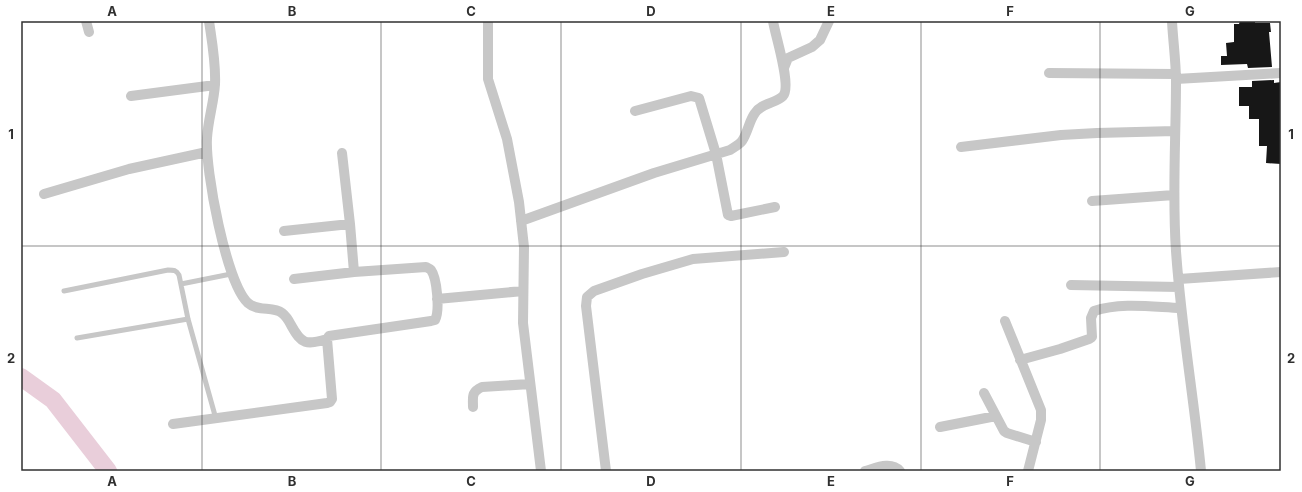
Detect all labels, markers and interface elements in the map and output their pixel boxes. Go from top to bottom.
text: A [107,3,117,19]
text: B [288,3,297,19]
text: C [466,3,476,19]
text: D [646,3,656,19]
text: E [827,3,835,19]
text: F [1006,3,1014,19]
text: G [1185,3,1195,19]
text: 1 [8,126,14,142]
text: 1 [1288,126,1294,142]
text: 2 [7,350,15,366]
text: 2 [1287,350,1295,366]
text: A [107,473,117,489]
text: B [288,473,297,489]
text: C [466,473,476,489]
text: D [646,473,656,489]
text: E [827,473,835,489]
text: F [1006,473,1014,489]
text: G [1185,473,1195,489]

